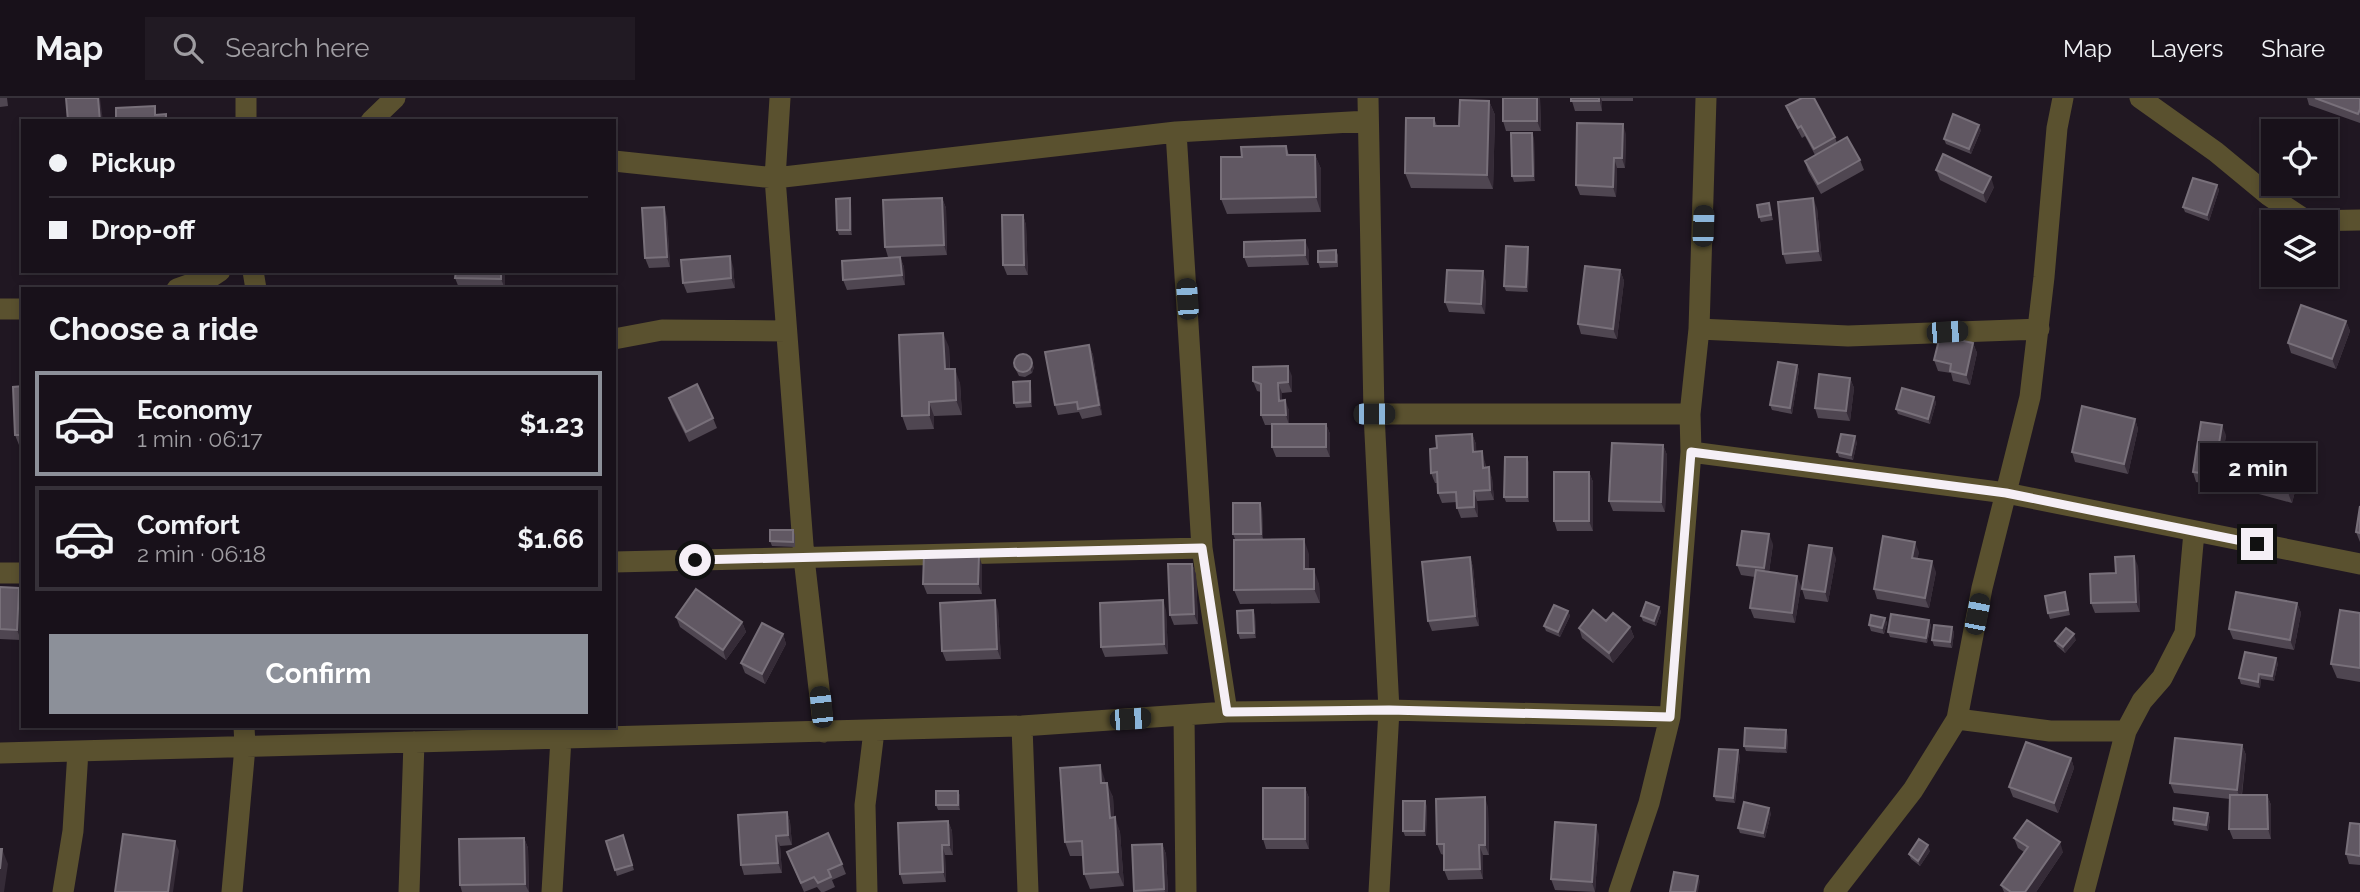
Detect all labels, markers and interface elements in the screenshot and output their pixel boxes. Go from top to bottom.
search box [145,17,635,80]
text: Map [35,29,103,68]
icon: search [169,29,207,67]
text: Search here [225,33,370,63]
text: Map [2063,34,2112,63]
text: Layers [2150,34,2223,63]
text: Share [2261,34,2325,63]
map controls [2261,119,2338,287]
button: locate [2261,119,2338,196]
text: Pickup [91,148,176,178]
car [1692,205,1715,247]
button: layers [2261,210,2338,287]
text: Drop-off [91,215,195,245]
car [1176,277,1199,321]
text: Choose a ride [49,310,258,347]
car [1926,320,1969,344]
icon: car [53,392,116,455]
text: Economy [137,395,252,425]
car [1354,404,1396,425]
text: $1.23 [520,409,584,439]
text: 1 min · 06:17 [137,425,263,452]
callout: 2 min [2199,442,2315,492]
text: 2 min [2228,454,2288,481]
icon: car [53,507,116,570]
text: Comfort [137,510,240,540]
text: $1.66 [517,524,584,554]
route end [2241,528,2273,560]
text: 2 min · 06:18 [137,540,266,567]
route start [679,544,711,576]
car [1963,591,1992,637]
button: Confirm [49,634,588,714]
car [809,685,834,729]
car [1109,707,1152,731]

